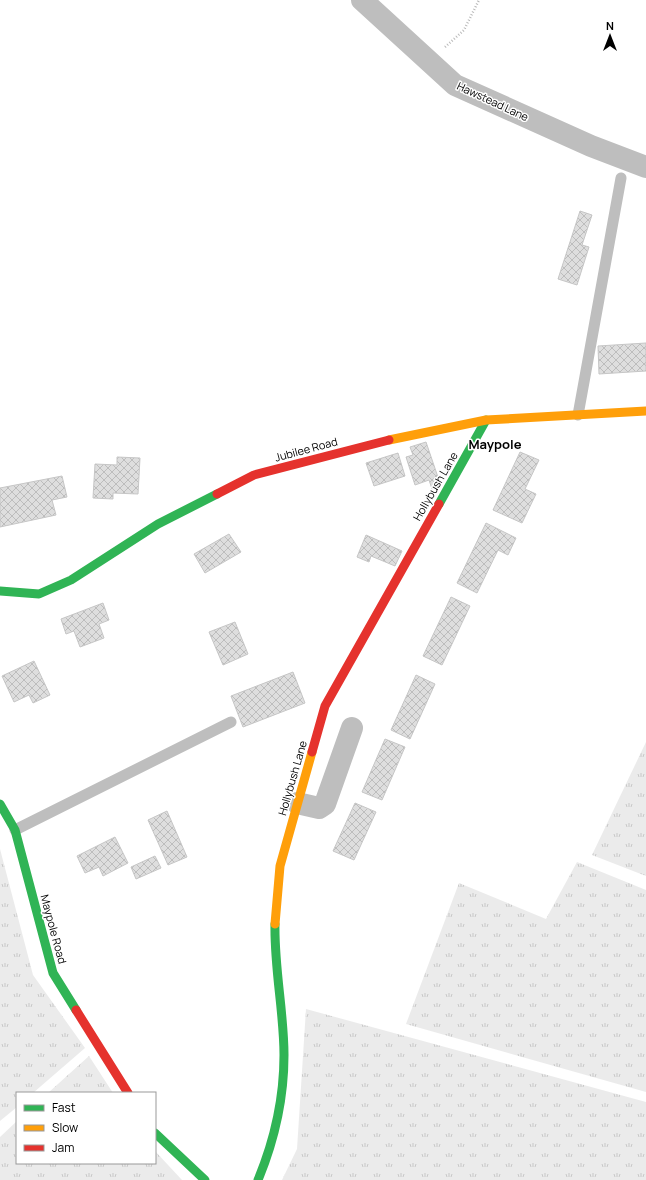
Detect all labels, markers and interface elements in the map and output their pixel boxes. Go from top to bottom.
north arrow [590,16,630,56]
text: N [606,18,614,33]
street label: Hawstead Lane [455,78,532,124]
street label: Jubilee Road [273,433,339,465]
district label: Maypole [468,435,522,453]
street label: Hollybush Lane [409,448,461,523]
street label: Hollybush Lane [274,738,310,817]
street label: Maypole Road [38,893,70,965]
legend [16,1092,156,1164]
text: Fast [52,1099,76,1116]
text: Slow [52,1119,78,1136]
text: Jam [52,1139,74,1156]

